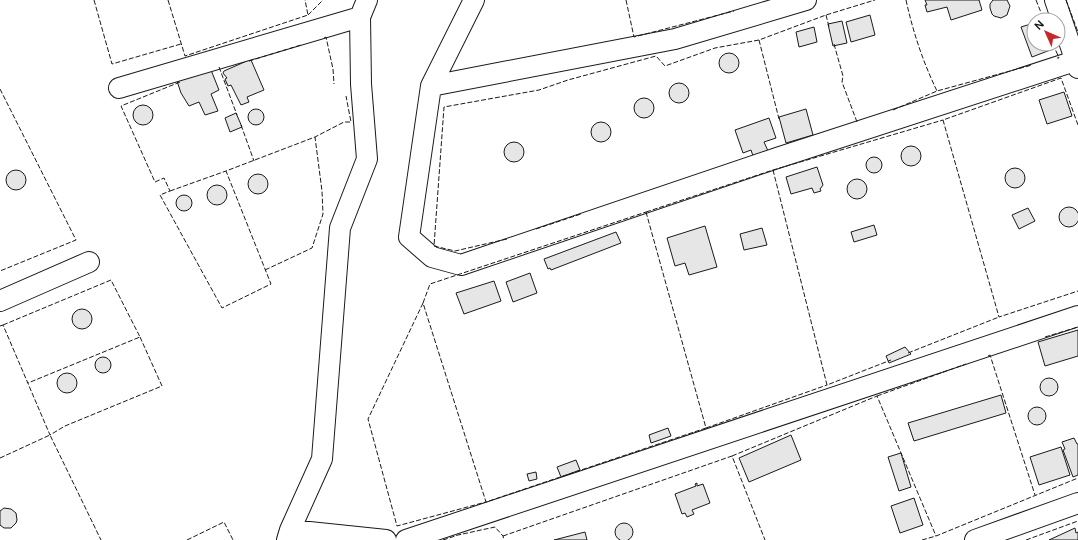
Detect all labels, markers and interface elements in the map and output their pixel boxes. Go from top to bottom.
north arrow [1026,12,1066,52]
text: N [1031,17,1047,33]

